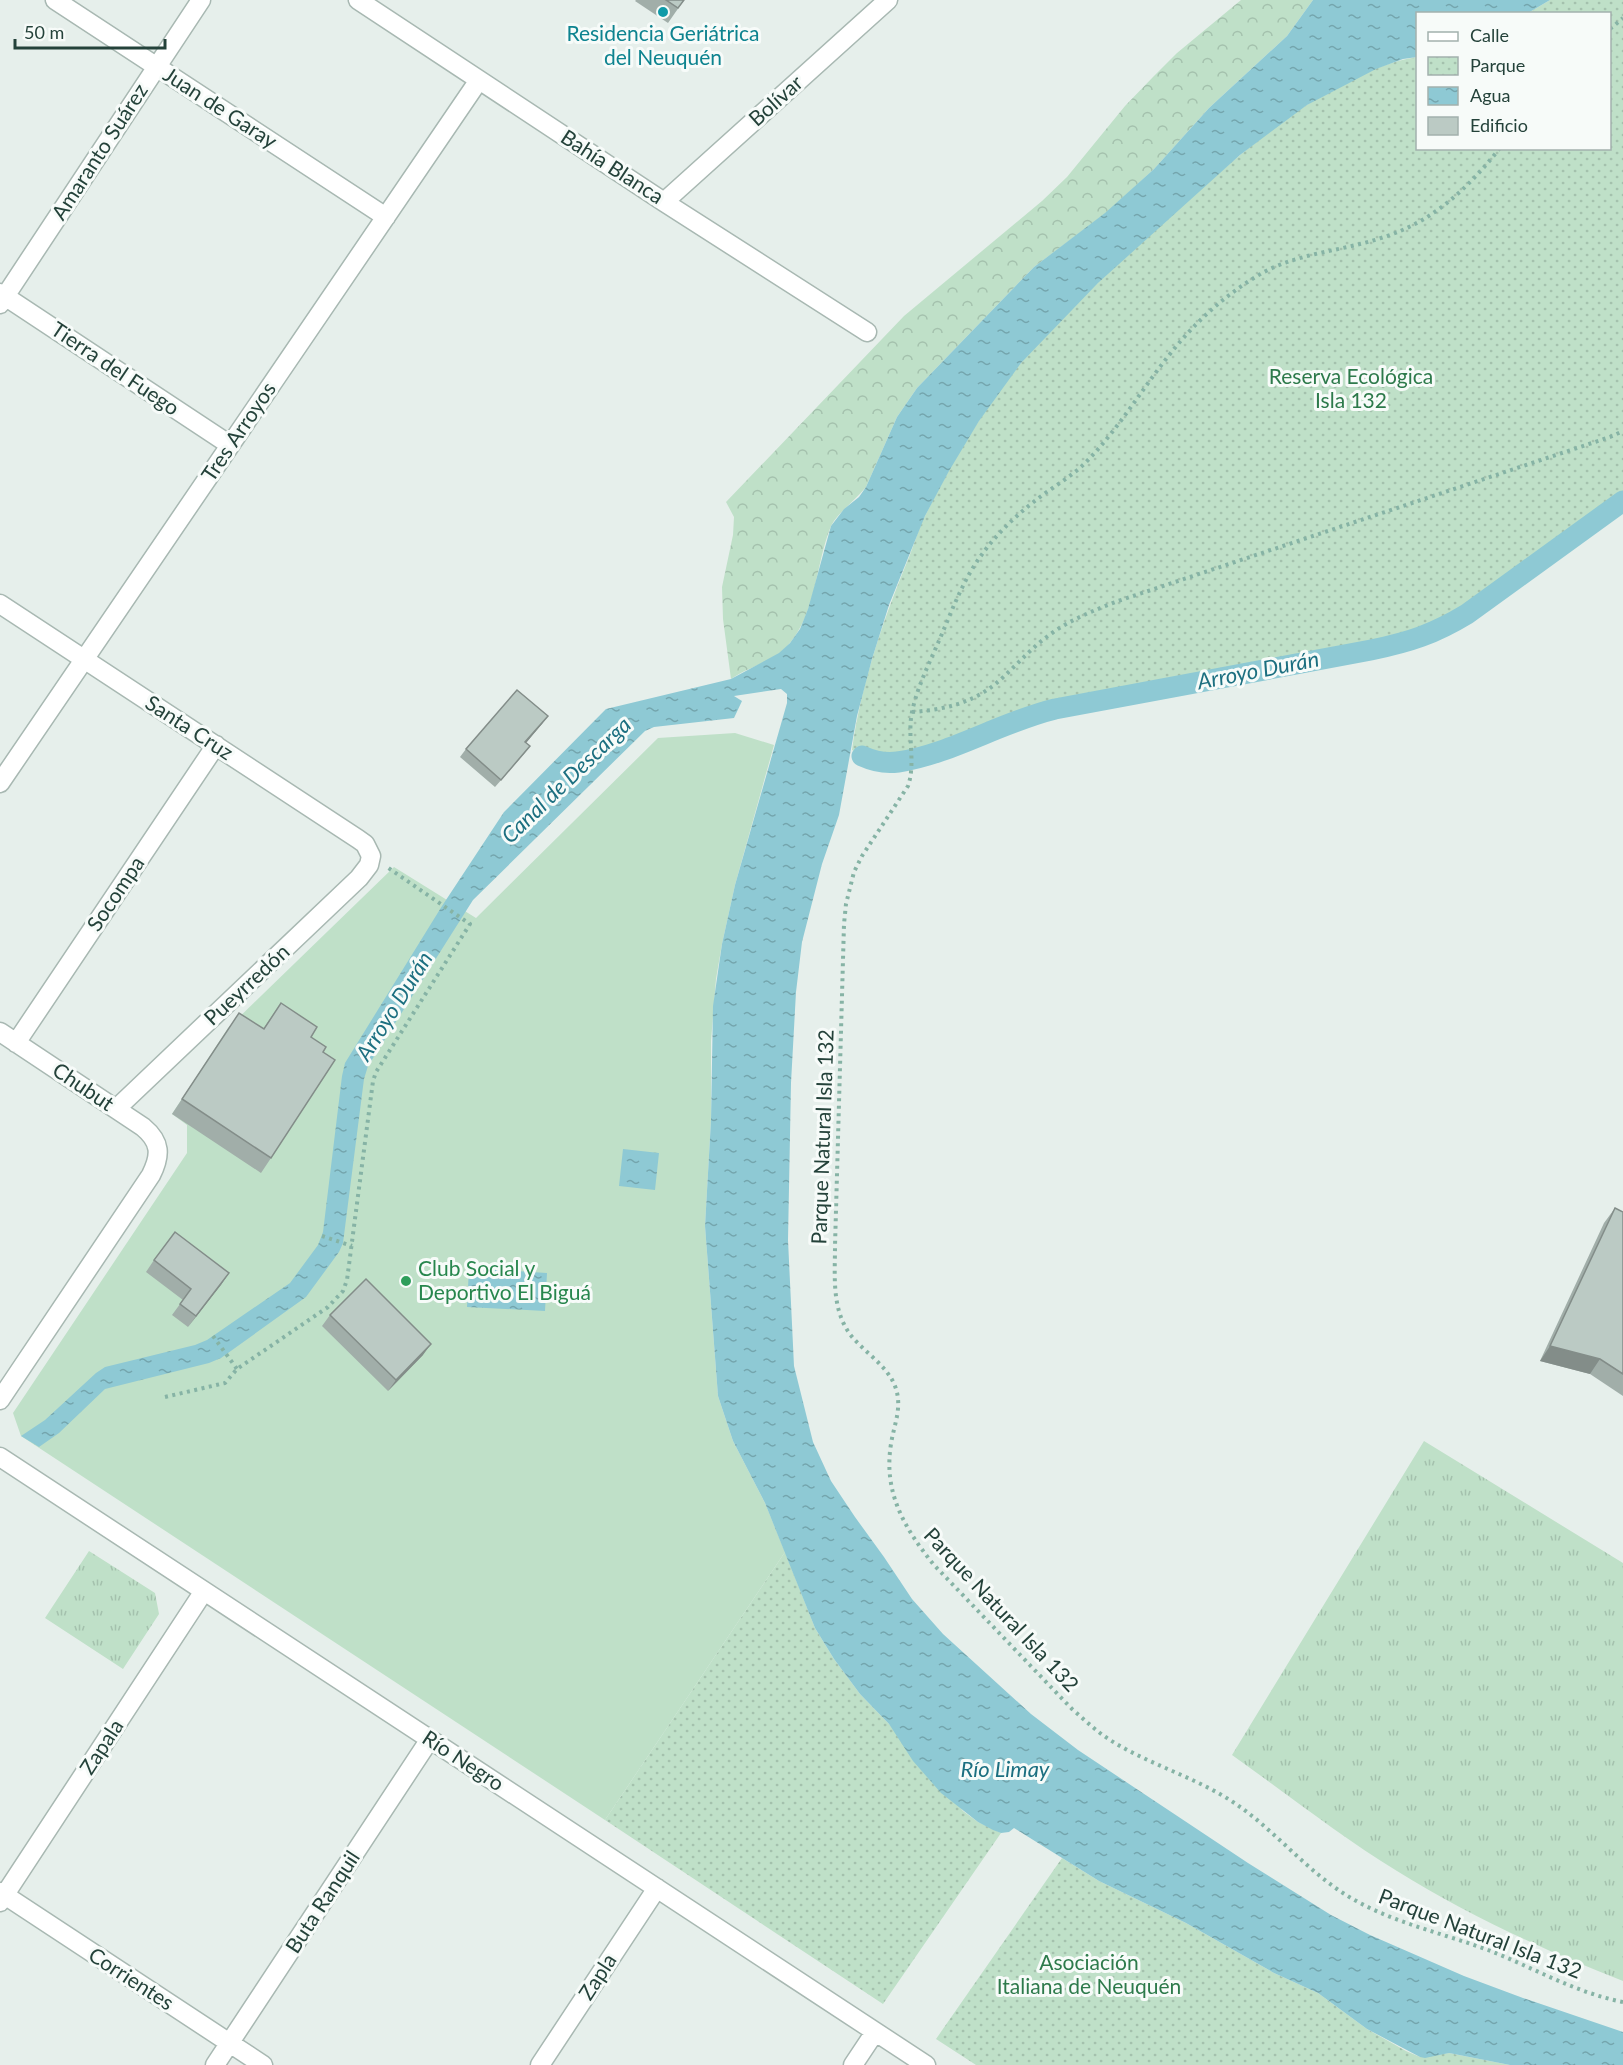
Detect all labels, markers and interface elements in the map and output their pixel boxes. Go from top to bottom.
marker: Residencia Geriátrica del Neuquén [656,5,670,19]
scale bar [15,12,165,50]
legend [1416,12,1611,150]
place label: Residencia Geriátrica del Neuquén [566,20,760,69]
text: 50 m [24,21,64,43]
text: Calle [1470,24,1509,46]
text: Parque [1470,54,1525,76]
street label: Juan de Garay [159,61,282,153]
street label: Bolívar [743,69,807,131]
street label: Amaranto Suárez [45,78,152,224]
text: Agua [1470,84,1511,106]
text: Edificio [1470,114,1528,136]
street label: Bahía Blanca [557,123,669,208]
street label: Tierra del Fuego [47,316,185,420]
park label: Reserva Ecológica Isla 132 [1269,363,1433,412]
street label: Tres Arroyos [195,377,280,486]
water label: Arroyo Durán [1194,644,1321,695]
street label: Santa Cruz [141,689,238,764]
water label: Canal de Descarga [495,711,636,848]
street label: Socompa [81,851,149,935]
street label: Pueyrredón [198,938,294,1030]
water label: Arroyo Durán [349,946,438,1066]
street label: Parque Natural Isla 132 [805,1029,838,1245]
street label: Chubut [48,1056,120,1116]
place label: Club Social y Deportivo El Biguá [418,1255,591,1304]
marker: Club Social y Deportivo El Biguá [399,1274,413,1288]
street label: Parque Natural Isla 132 [920,1522,1085,1696]
street label: Zapala [74,1714,128,1778]
street label: Río Negro [418,1724,509,1795]
water label: Río Limay [961,1755,1050,1782]
street label: Buta Ranquil [279,1845,364,1957]
street label: Parque Natural Isla 132 [1376,1882,1586,1983]
street label: Corrientes [85,1941,179,2014]
street label: Zapla [573,1948,621,2004]
park label: Asociación Italiana de Neuquén [997,1949,1181,1998]

